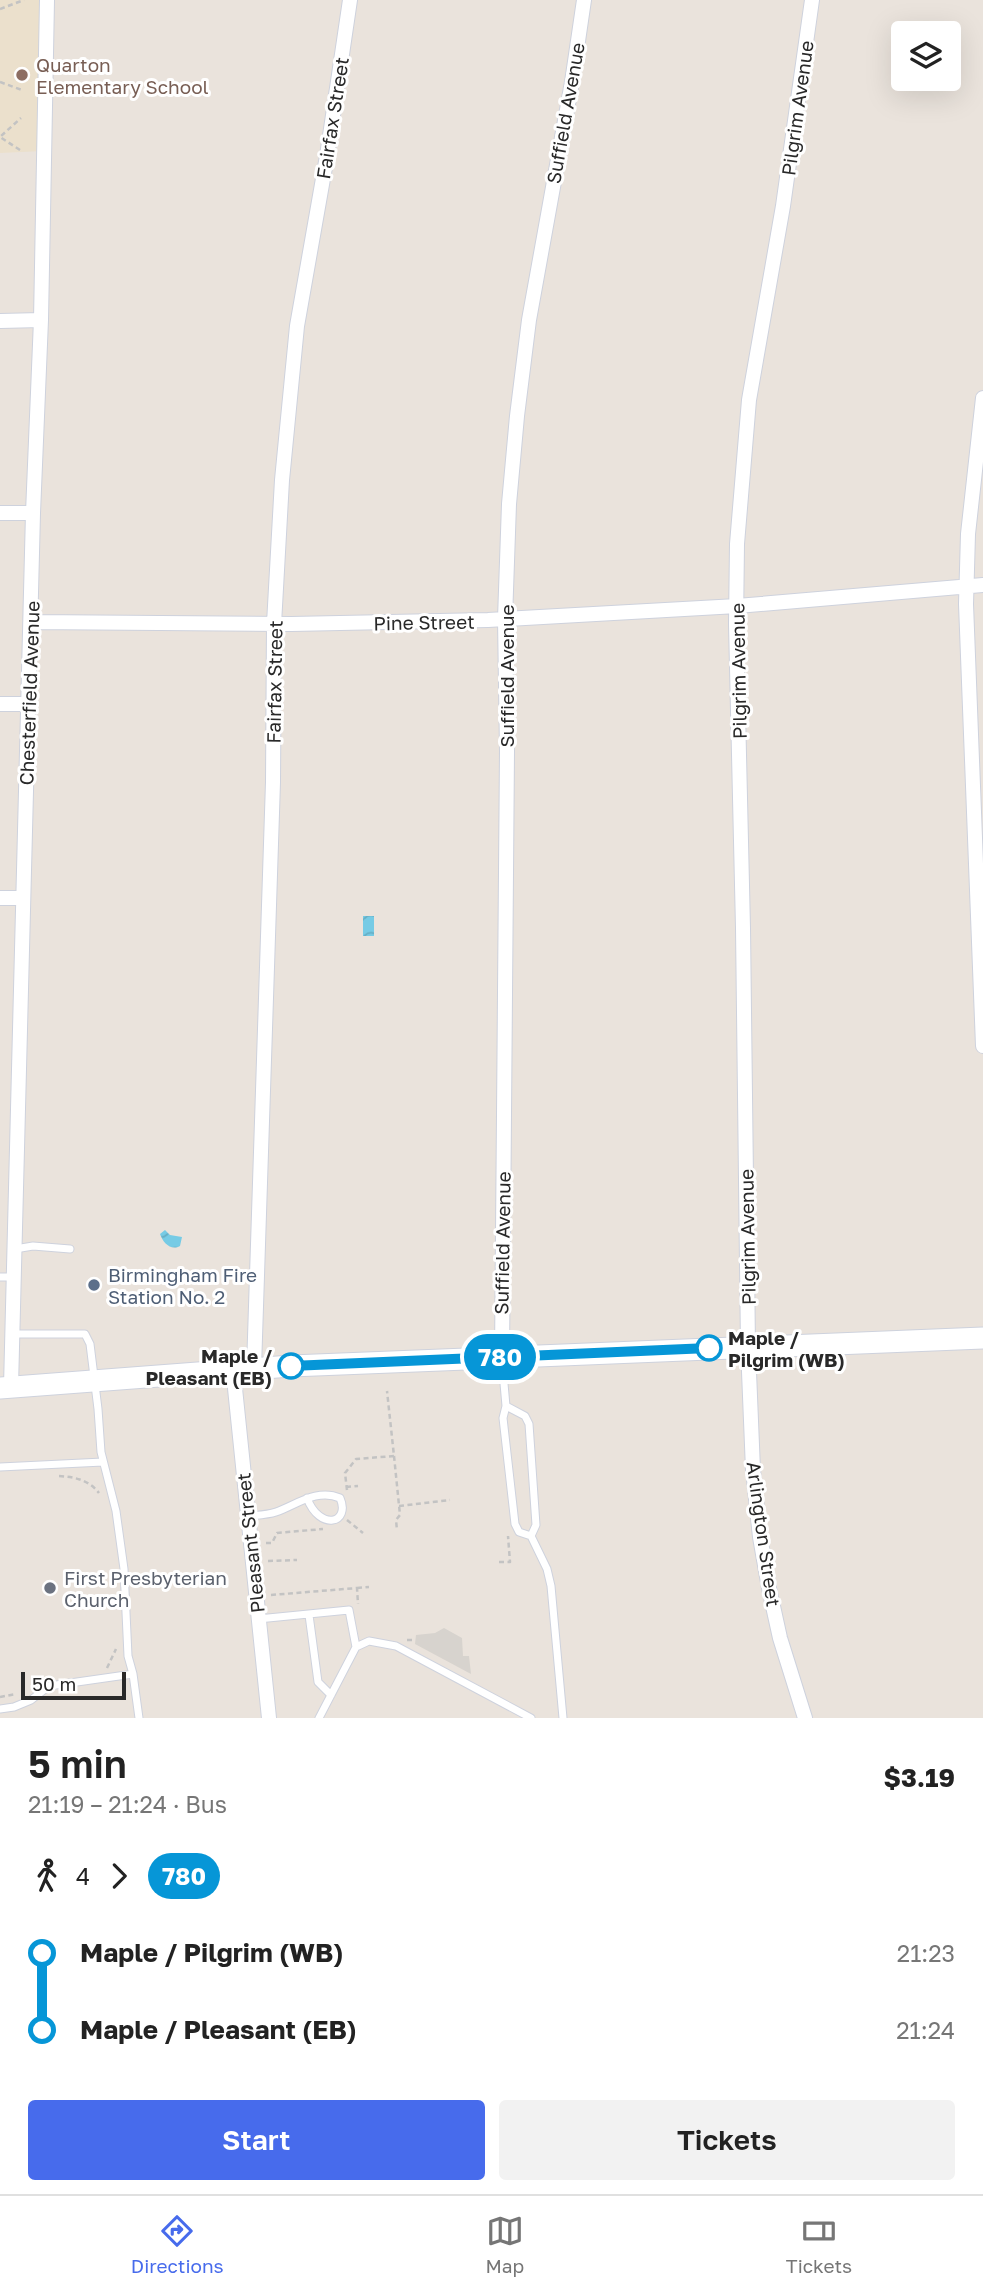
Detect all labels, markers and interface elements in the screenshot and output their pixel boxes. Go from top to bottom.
map controls [891,21,961,91]
button: layers [891,21,961,91]
street label: Pilgrim Avenue [776,39,818,177]
street label: Suffield Avenue [541,40,589,186]
place label: Quarton Elementary School [36,53,209,98]
street label: Fairfax Street [311,55,353,181]
marker: Quarton Elementary School [14,67,30,83]
street label: Chesterfield Avenue [14,600,44,786]
street label: Pilgrim Avenue [725,603,751,739]
street label: Suffield Avenue [495,604,518,748]
street label: Pine Street [373,610,475,634]
street label: Fairfax Street [261,620,287,744]
street label: Pilgrim Avenue [734,1169,760,1305]
street label: Suffield Avenue [489,1171,515,1315]
place label: Birmingham Fire Station No. 2 [108,1263,257,1308]
marker: Birmingham Fire Station No. 2 [86,1277,102,1293]
place label: Maple / Pilgrim (WB) [728,1326,845,1371]
line badge: 780 [460,1334,540,1380]
marker: Maple / Pilgrim (WB) [696,1335,722,1361]
text: 780 [478,1342,522,1371]
place label: Maple / Pleasant (EB) [146,1344,272,1389]
marker: Maple / Pleasant (EB) [278,1353,304,1379]
street label: Arlington Street [742,1460,786,1608]
street label: Pleasant Street [231,1472,269,1614]
place label: First Presbyterian Church [64,1566,227,1611]
marker: First Presbyterian Church [42,1580,58,1596]
scale bar [21,1669,126,1701]
text: 50 m [32,1672,76,1695]
text: 5 min [28,1741,127,1786]
text: $3.19 [883,1762,955,1793]
text: 21:19 – 21:24 · Bus [28,1790,227,1818]
icon: walk [28,1857,66,1895]
icon: forward [100,1857,138,1895]
text: 780 [162,1861,206,1890]
text: 4 [76,1862,90,1890]
text: Maple / Pilgrim (WB) [80,1937,343,1968]
text: 21:23 [897,1939,955,1967]
text: Maple / Pleasant (EB) [80,2014,357,2045]
text: 21:24 [896,2016,955,2044]
button: Start [28,2100,485,2180]
button: Tickets [499,2100,955,2180]
tab: Directions [131,2212,224,2277]
tab: Map [485,2212,524,2277]
tab: Tickets [786,2212,852,2277]

